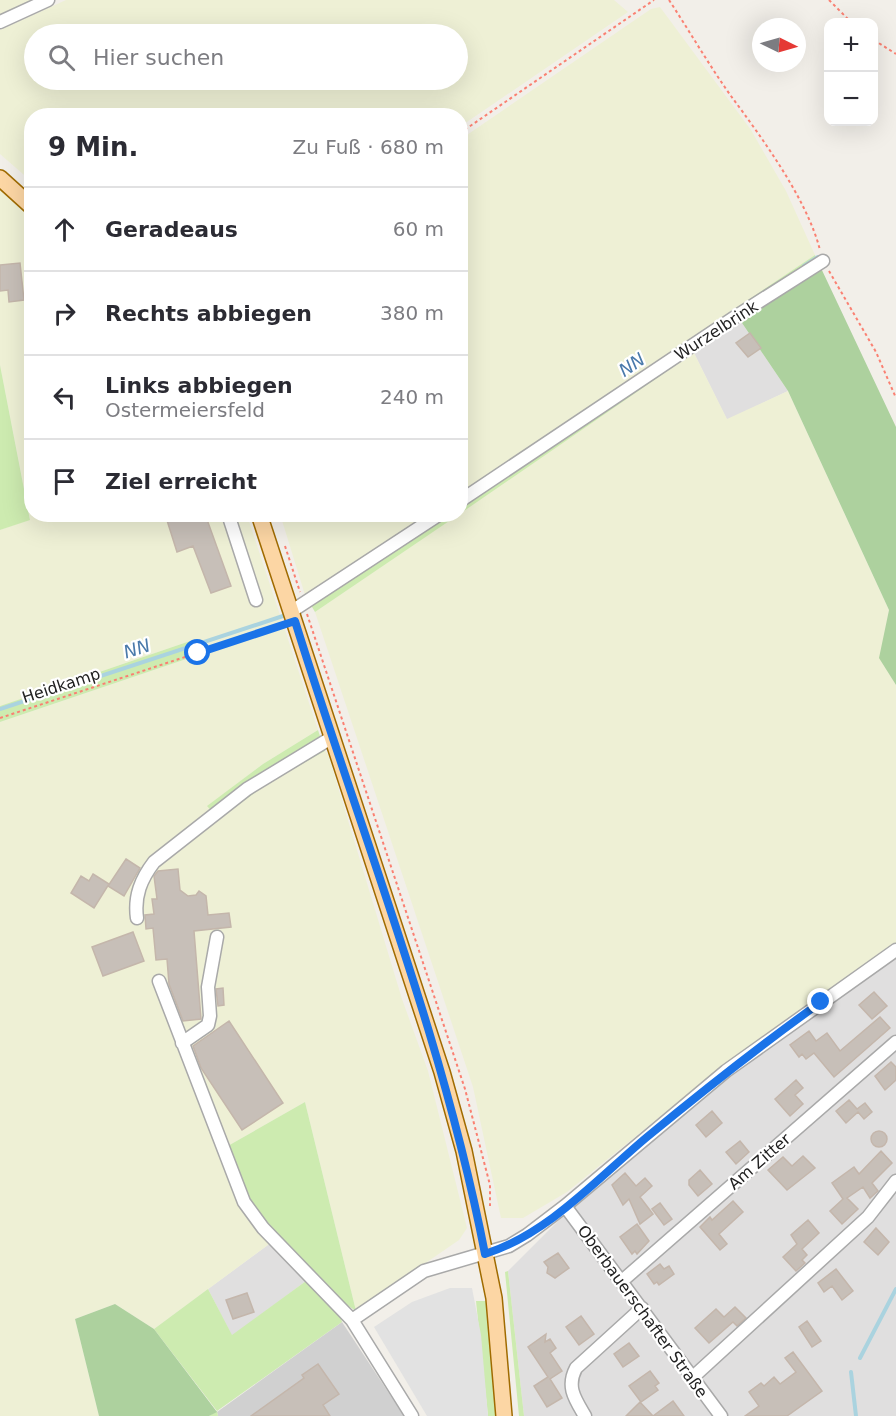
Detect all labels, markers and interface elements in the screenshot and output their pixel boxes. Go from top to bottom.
north arrow [752,18,806,72]
map controls [824,18,878,126]
button: + [824,18,878,72]
search box [24,24,468,90]
icon: search [45,41,78,74]
text: Hier suchen [93,45,224,70]
button: − [824,72,878,126]
text: 9 Min. [48,132,138,162]
text: Zu Fuß · 680 m [292,135,444,159]
icon: ahead [48,213,81,246]
text: Geradeaus [105,217,238,242]
text: 60 m [393,217,444,241]
street label: Wurzelbrink [671,296,762,364]
icon: right [48,297,81,330]
text: Rechts abbiegen [105,301,312,326]
text: 380 m [380,301,444,325]
water label: NN [615,348,649,381]
text: Links abbiegen [105,373,293,398]
icon: left [48,381,81,414]
text: 240 m [380,385,444,409]
text: Ostermeiersfeld [105,398,265,422]
icon: arrive [48,465,81,498]
text: Ziel erreicht [105,469,257,494]
water label: NN [121,634,153,663]
route start [184,639,210,665]
street label: Heidkamp [20,664,103,707]
route end [807,988,833,1014]
street label: Am Zitter [724,1129,795,1193]
street label: Oberbauerschafter Straße [574,1221,712,1401]

